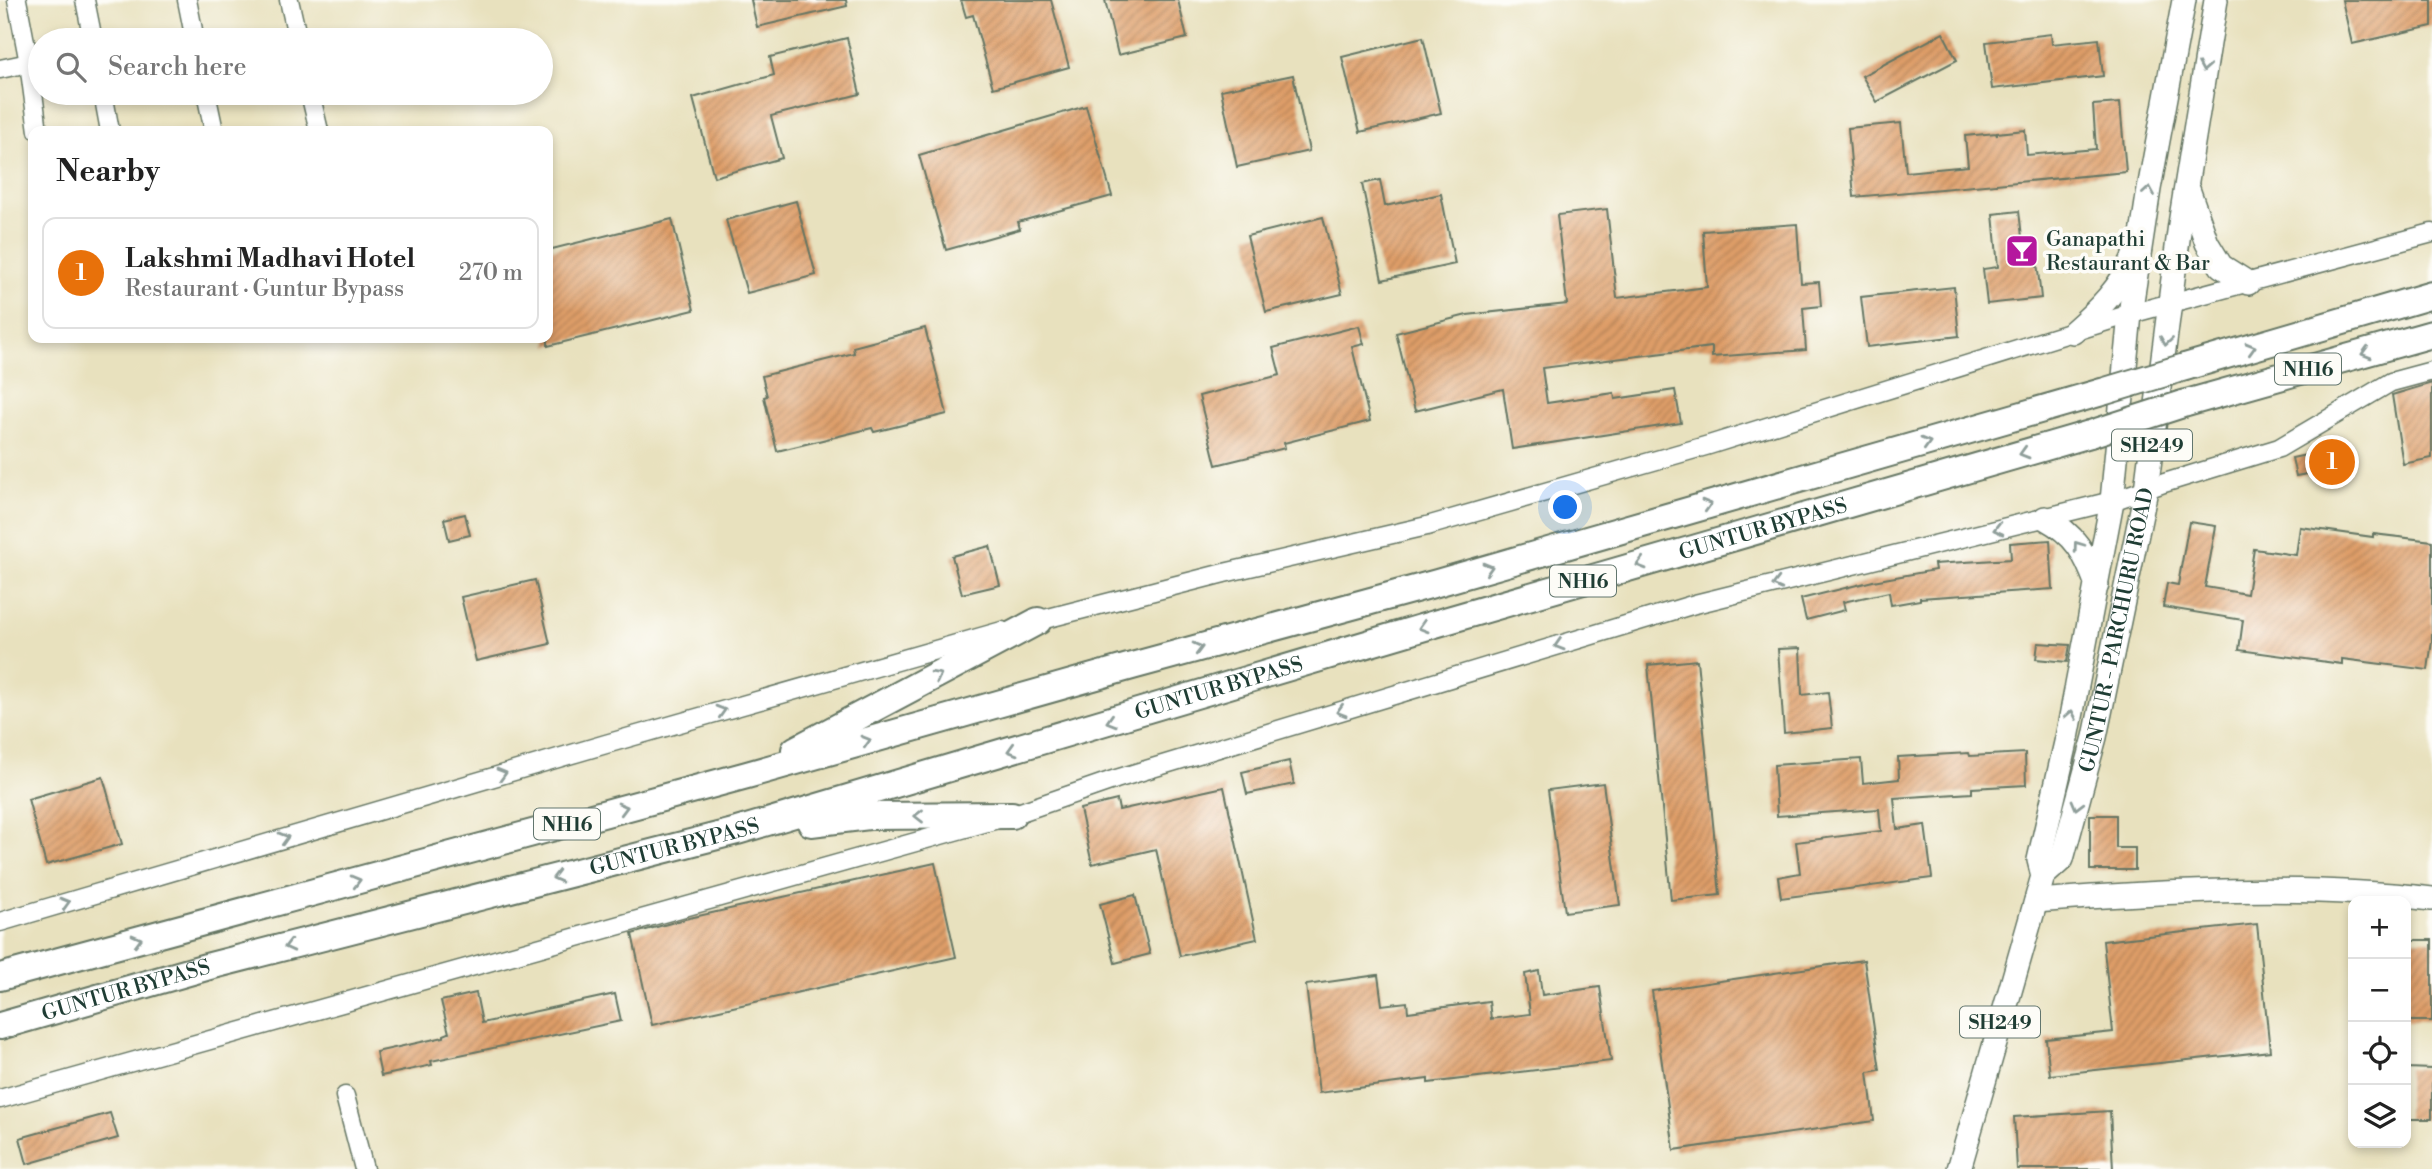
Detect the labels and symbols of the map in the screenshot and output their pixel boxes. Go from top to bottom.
one-way arrow [2198,61,2213,73]
one-way arrow [2141,185,2156,196]
place label: Ganapathi Restaurant & Bar [2046,227,2210,277]
bar icon: Ganapathi Restaurant & Bar [2003,232,2041,270]
one-way arrow [2158,335,2173,347]
one-way arrow [2244,341,2256,356]
one-way arrow [2361,344,2373,359]
road number: NH16 [2275,354,2341,384]
road number: SH249 [2112,430,2192,460]
one-way arrow [1919,436,1931,451]
pin: 1 [2309,436,2355,488]
one-way arrow [2019,444,2031,459]
street label: GUNTUR - PARCHURU ROAD [2074,485,2160,776]
your location [1548,490,1582,524]
street label: GUNTUR BYPASS [1676,493,1851,567]
one-way arrow [1701,499,1713,514]
one-way arrow [1993,521,2005,535]
one-way arrow [2074,541,2086,553]
one-way arrow [1635,555,1647,570]
one-way arrow [1482,562,1494,577]
road number: NH16 [1550,566,1616,596]
one-way arrow [1772,575,1784,590]
one-way arrow [1417,619,1429,634]
one-way arrow [1553,637,1565,652]
one-way arrow [1192,642,1204,656]
street label: GUNTUR BYPASS [1132,652,1306,726]
one-way arrow [930,671,943,684]
one-way arrow [1335,703,1347,718]
one-way arrow [714,705,726,719]
one-way arrow [2063,709,2078,721]
one-way arrow [1105,712,1117,727]
one-way arrow [860,735,872,750]
one-way arrow [1006,742,1018,757]
one-way arrow [496,768,508,783]
one-way arrow [2071,798,2085,810]
one-way arrow [617,802,629,817]
road number: NH16 [534,808,600,839]
one-way arrow [913,808,924,823]
street label: GUNTUR BYPASS [587,813,763,882]
one-way arrow [278,832,290,847]
one-way arrow [551,869,563,883]
one-way arrow [350,874,362,889]
one-way arrow [59,896,71,911]
one-way arrow [131,934,143,948]
one-way arrow [283,938,295,952]
street label: GUNTUR BYPASS [39,954,214,1027]
road number: SH249 [1960,1006,2040,1038]

